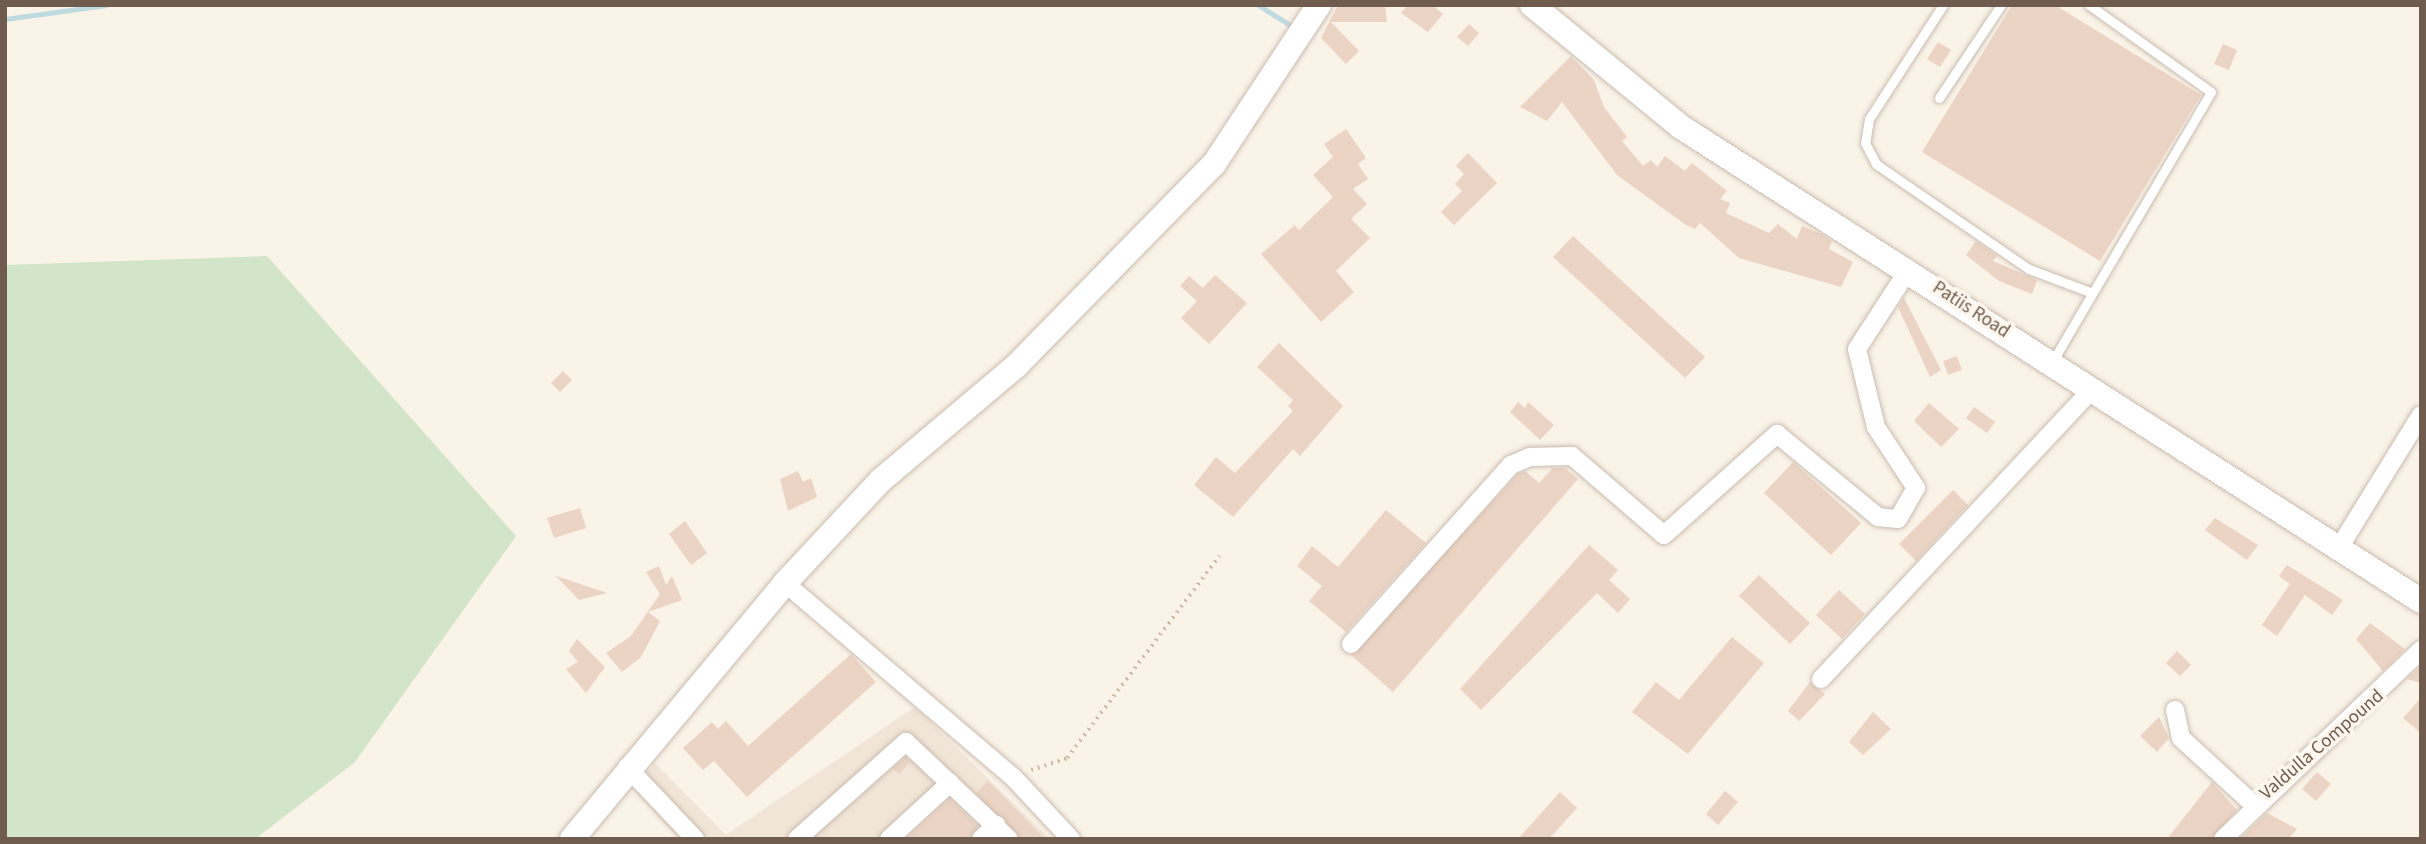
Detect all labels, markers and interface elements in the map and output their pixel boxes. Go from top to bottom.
street label: Patiis Road [1928,277,2014,343]
street label: Valdulla Compound [2255,685,2389,805]

